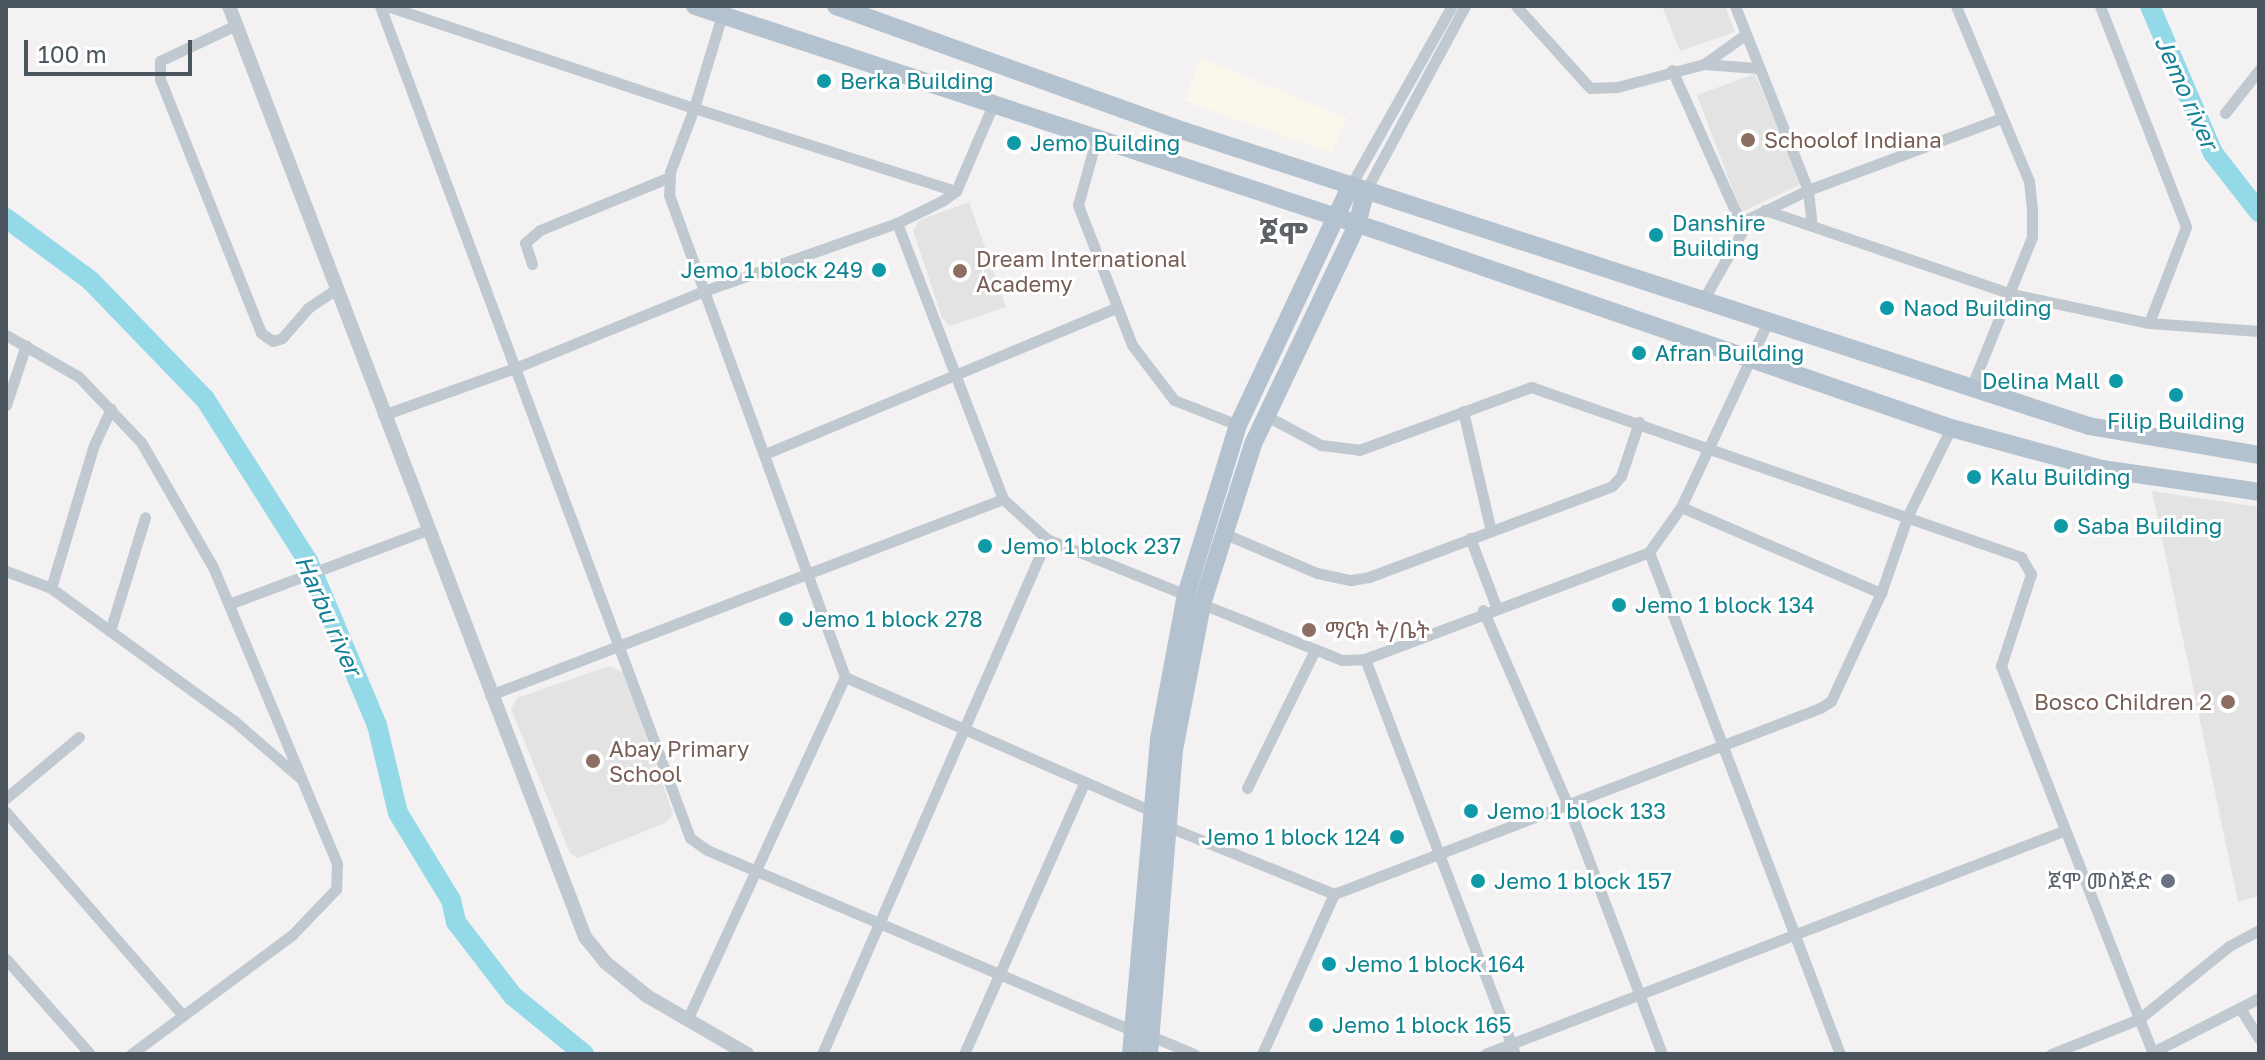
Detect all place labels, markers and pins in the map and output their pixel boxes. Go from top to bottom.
place label: Berka Building [840,68,993,94]
marker: Berka Building [815,72,833,90]
place label: Schoolof Indiana [1764,127,1942,153]
place label: Jemo Building [1030,130,1180,156]
marker: Schoolof Indiana [1739,131,1757,149]
marker: Jemo Building [1005,134,1023,152]
place label: Danshire Building [1672,209,1766,260]
marker: Danshire Building [1647,226,1665,244]
place label: Dream International Academy [976,245,1187,296]
place label: Jemo 1 block 249 [681,257,863,283]
marker: Jemo 1 block 249 [870,261,888,279]
marker: Dream International Academy [951,262,969,280]
place label: Naod Building [1903,295,2052,321]
marker: Naod Building [1878,299,1896,317]
place label: Afran Building [1655,340,1804,366]
marker: Afran Building [1630,344,1648,362]
place label: Delina Mall [1982,368,2100,394]
marker: Delina Mall [2107,372,2125,390]
marker: Filip Building [2167,386,2185,404]
place label: Filip Building [2107,408,2245,434]
place label: Kalu Building [1990,464,2130,490]
marker: Kalu Building [1965,468,1983,486]
place label: Saba Building [2077,513,2222,539]
marker: Saba Building [2052,517,2070,535]
place label: Jemo 1 block 237 [1001,533,1181,559]
marker: Jemo 1 block 237 [976,537,994,555]
place label: Jemo 1 block 134 [1635,592,1815,618]
marker: Jemo 1 block 134 [1610,596,1628,614]
place label: Jemo 1 block 278 [802,606,983,632]
marker: Jemo 1 block 278 [777,610,795,628]
place label: ማርክ ት/ቤት [1325,617,1429,643]
marker: ማርክ ት/ቤት [1300,621,1318,639]
place label: Bosco Children 2 [2034,689,2212,715]
marker: Bosco Children 2 [2219,693,2237,711]
place label: Abay Primary School [609,735,749,786]
marker: Abay Primary School [584,752,602,770]
place label: Jemo 1 block 133 [1487,798,1666,824]
marker: Jemo 1 block 133 [1462,802,1480,820]
place label: Jemo 1 block 124 [1201,824,1381,850]
marker: Jemo 1 block 124 [1388,828,1406,846]
place label: Jemo 1 block 157 [1494,868,1672,894]
place label: ጀሞ መስጅድ [2048,868,2152,894]
marker: Jemo 1 block 157 [1469,872,1487,890]
marker: ጀሞ መስጅድ [2159,872,2177,890]
place label: Jemo 1 block 164 [1345,951,1525,977]
marker: Jemo 1 block 164 [1320,955,1338,973]
place label: Jemo 1 block 165 [1332,1012,1512,1038]
marker: Jemo 1 block 165 [1307,1016,1325,1034]

